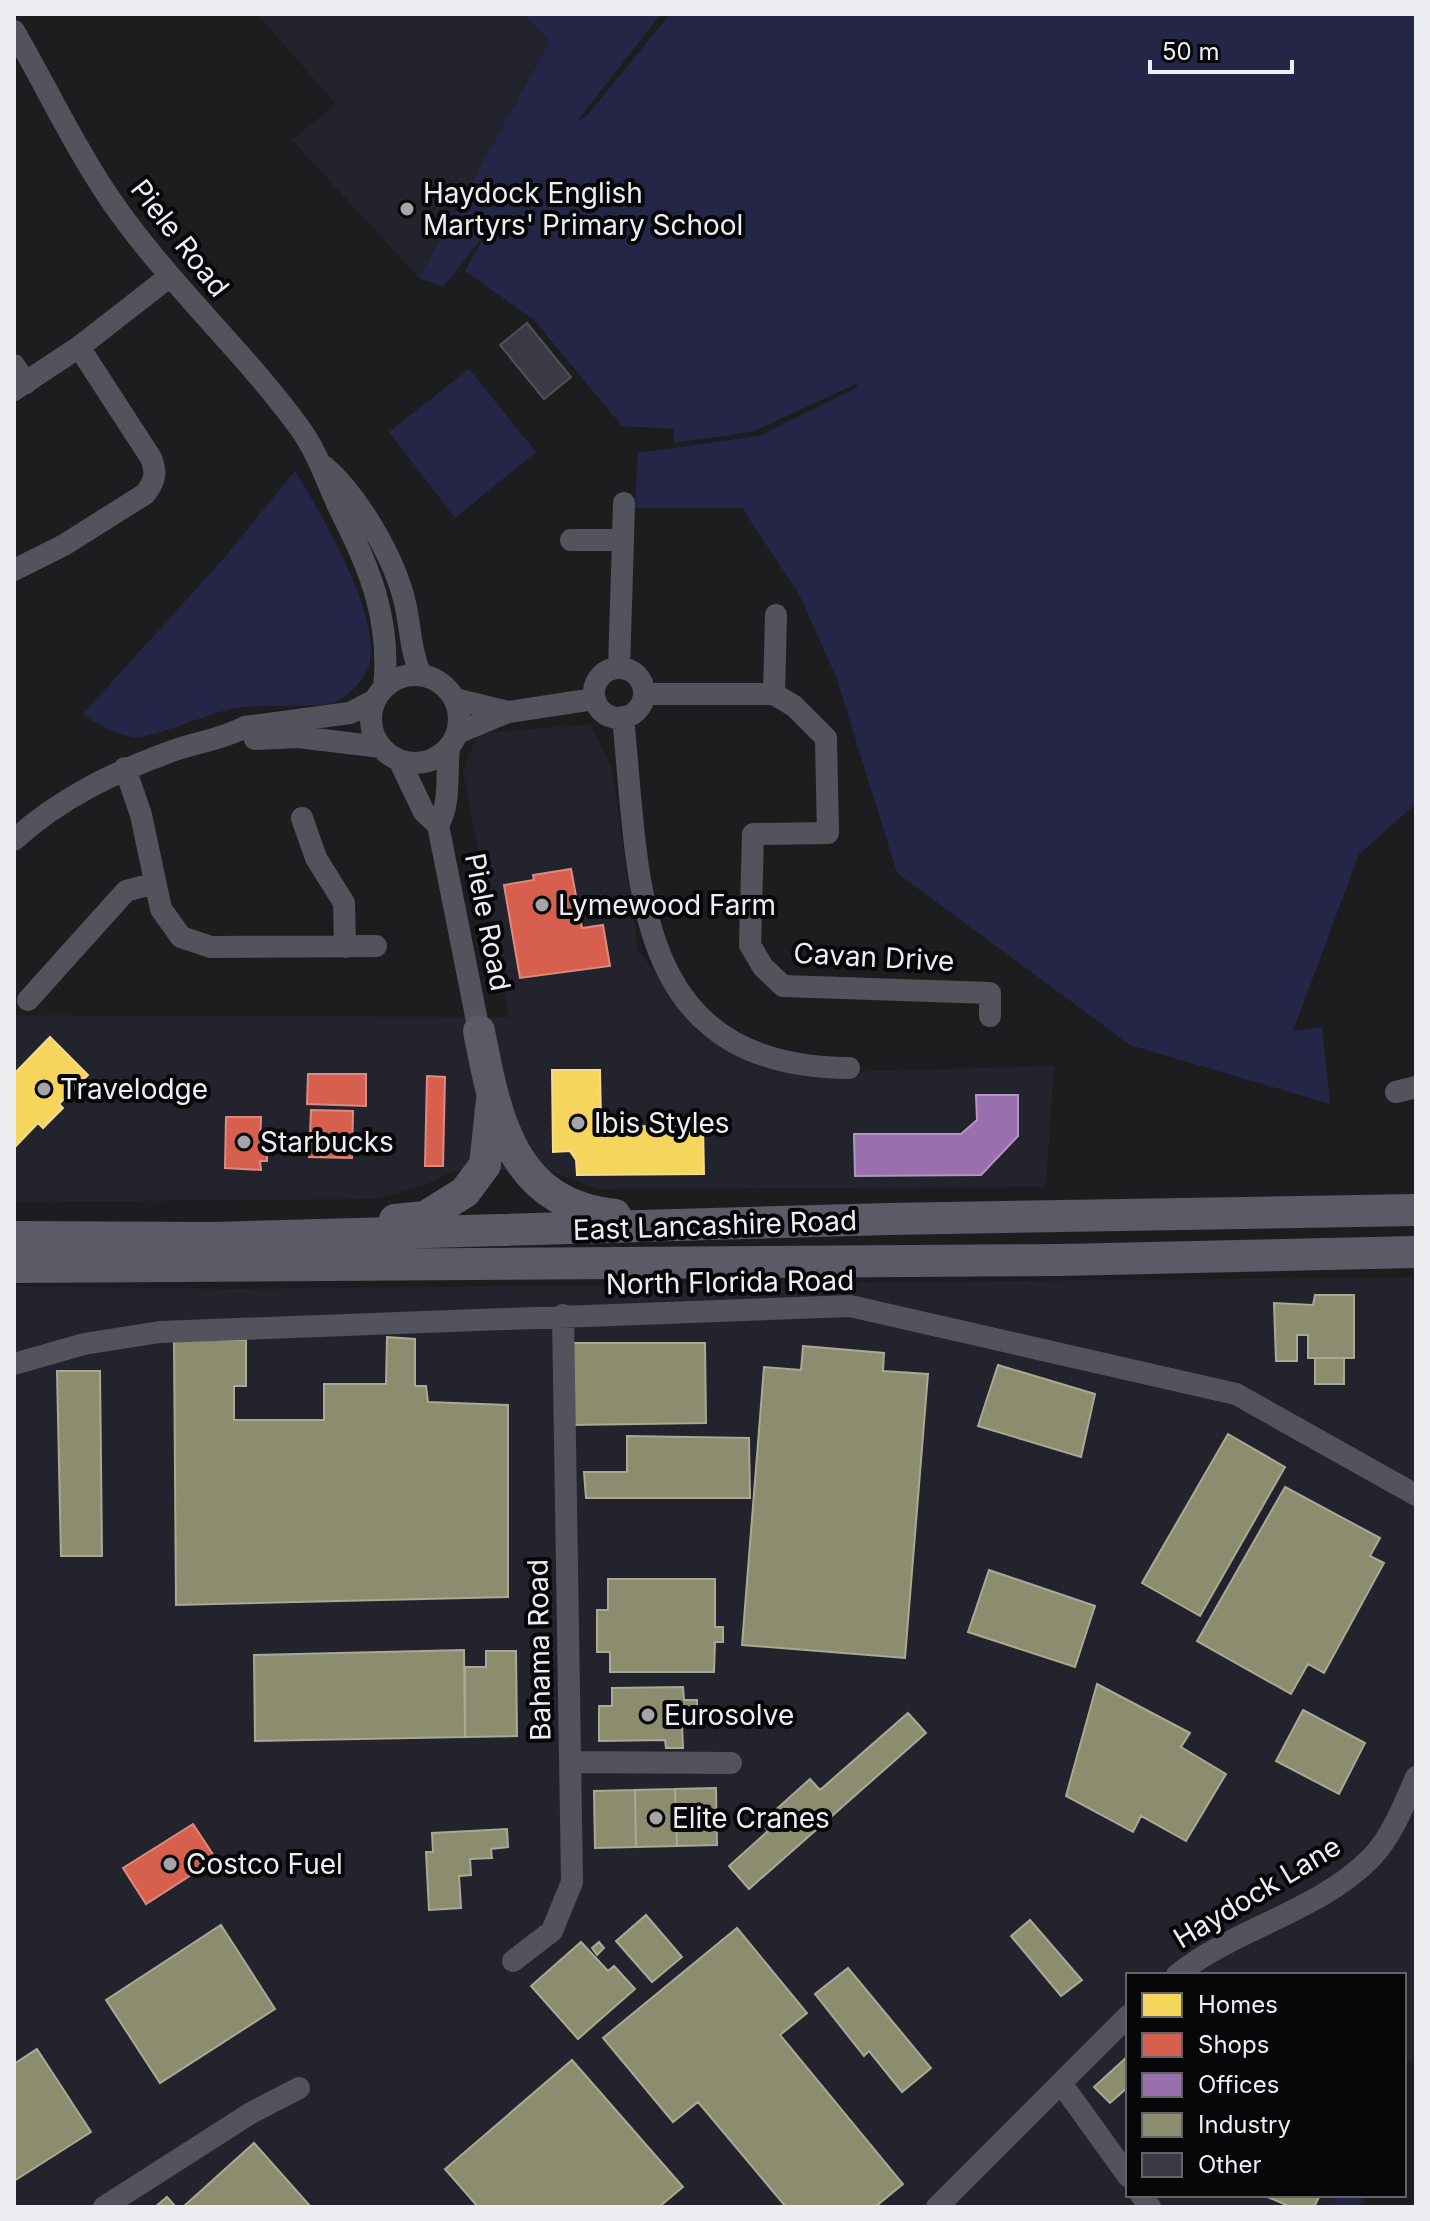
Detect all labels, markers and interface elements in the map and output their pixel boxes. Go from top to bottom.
scale bar [1150,24,1292,74]
text: 50 m [1162,37,1220,66]
street label: Piele Road [124,173,236,303]
place label: Haydock English Martyrs' Primary School [423,176,743,242]
marker: Haydock English Martyrs' Primary School [398,200,416,218]
street label: Piele Road [458,850,518,994]
place label: Lymewood Farm [558,888,776,922]
marker: Lymewood Farm [533,896,551,914]
street label: Cavan Drive [793,936,955,978]
place label: Travelodge [60,1072,208,1106]
marker: Travelodge [35,1080,53,1098]
place label: Ibis Styles [594,1106,730,1140]
marker: Ibis Styles [569,1114,587,1132]
place label: Starbucks [260,1125,394,1159]
marker: Starbucks [235,1133,253,1151]
street label: East Lancashire Road [572,1203,858,1247]
street label: North Florida Road [605,1263,855,1301]
street label: Bahama Road [520,1559,558,1741]
place label: Eurosolve [664,1698,794,1732]
marker: Eurosolve [639,1706,657,1724]
place label: Elite Cranes [672,1801,830,1835]
marker: Elite Cranes [647,1809,665,1827]
street label: Haydock Lane [1167,1829,1347,1955]
place label: Costco Fuel [186,1847,343,1881]
marker: Costco Fuel [161,1855,179,1873]
legend [1126,1973,1406,2197]
text: Homes [1198,1990,1278,2019]
text: Shops [1198,2030,1269,2059]
text: Offices [1198,2070,1279,2099]
text: Industry [1198,2110,1291,2139]
text: Other [1198,2150,1261,2179]

